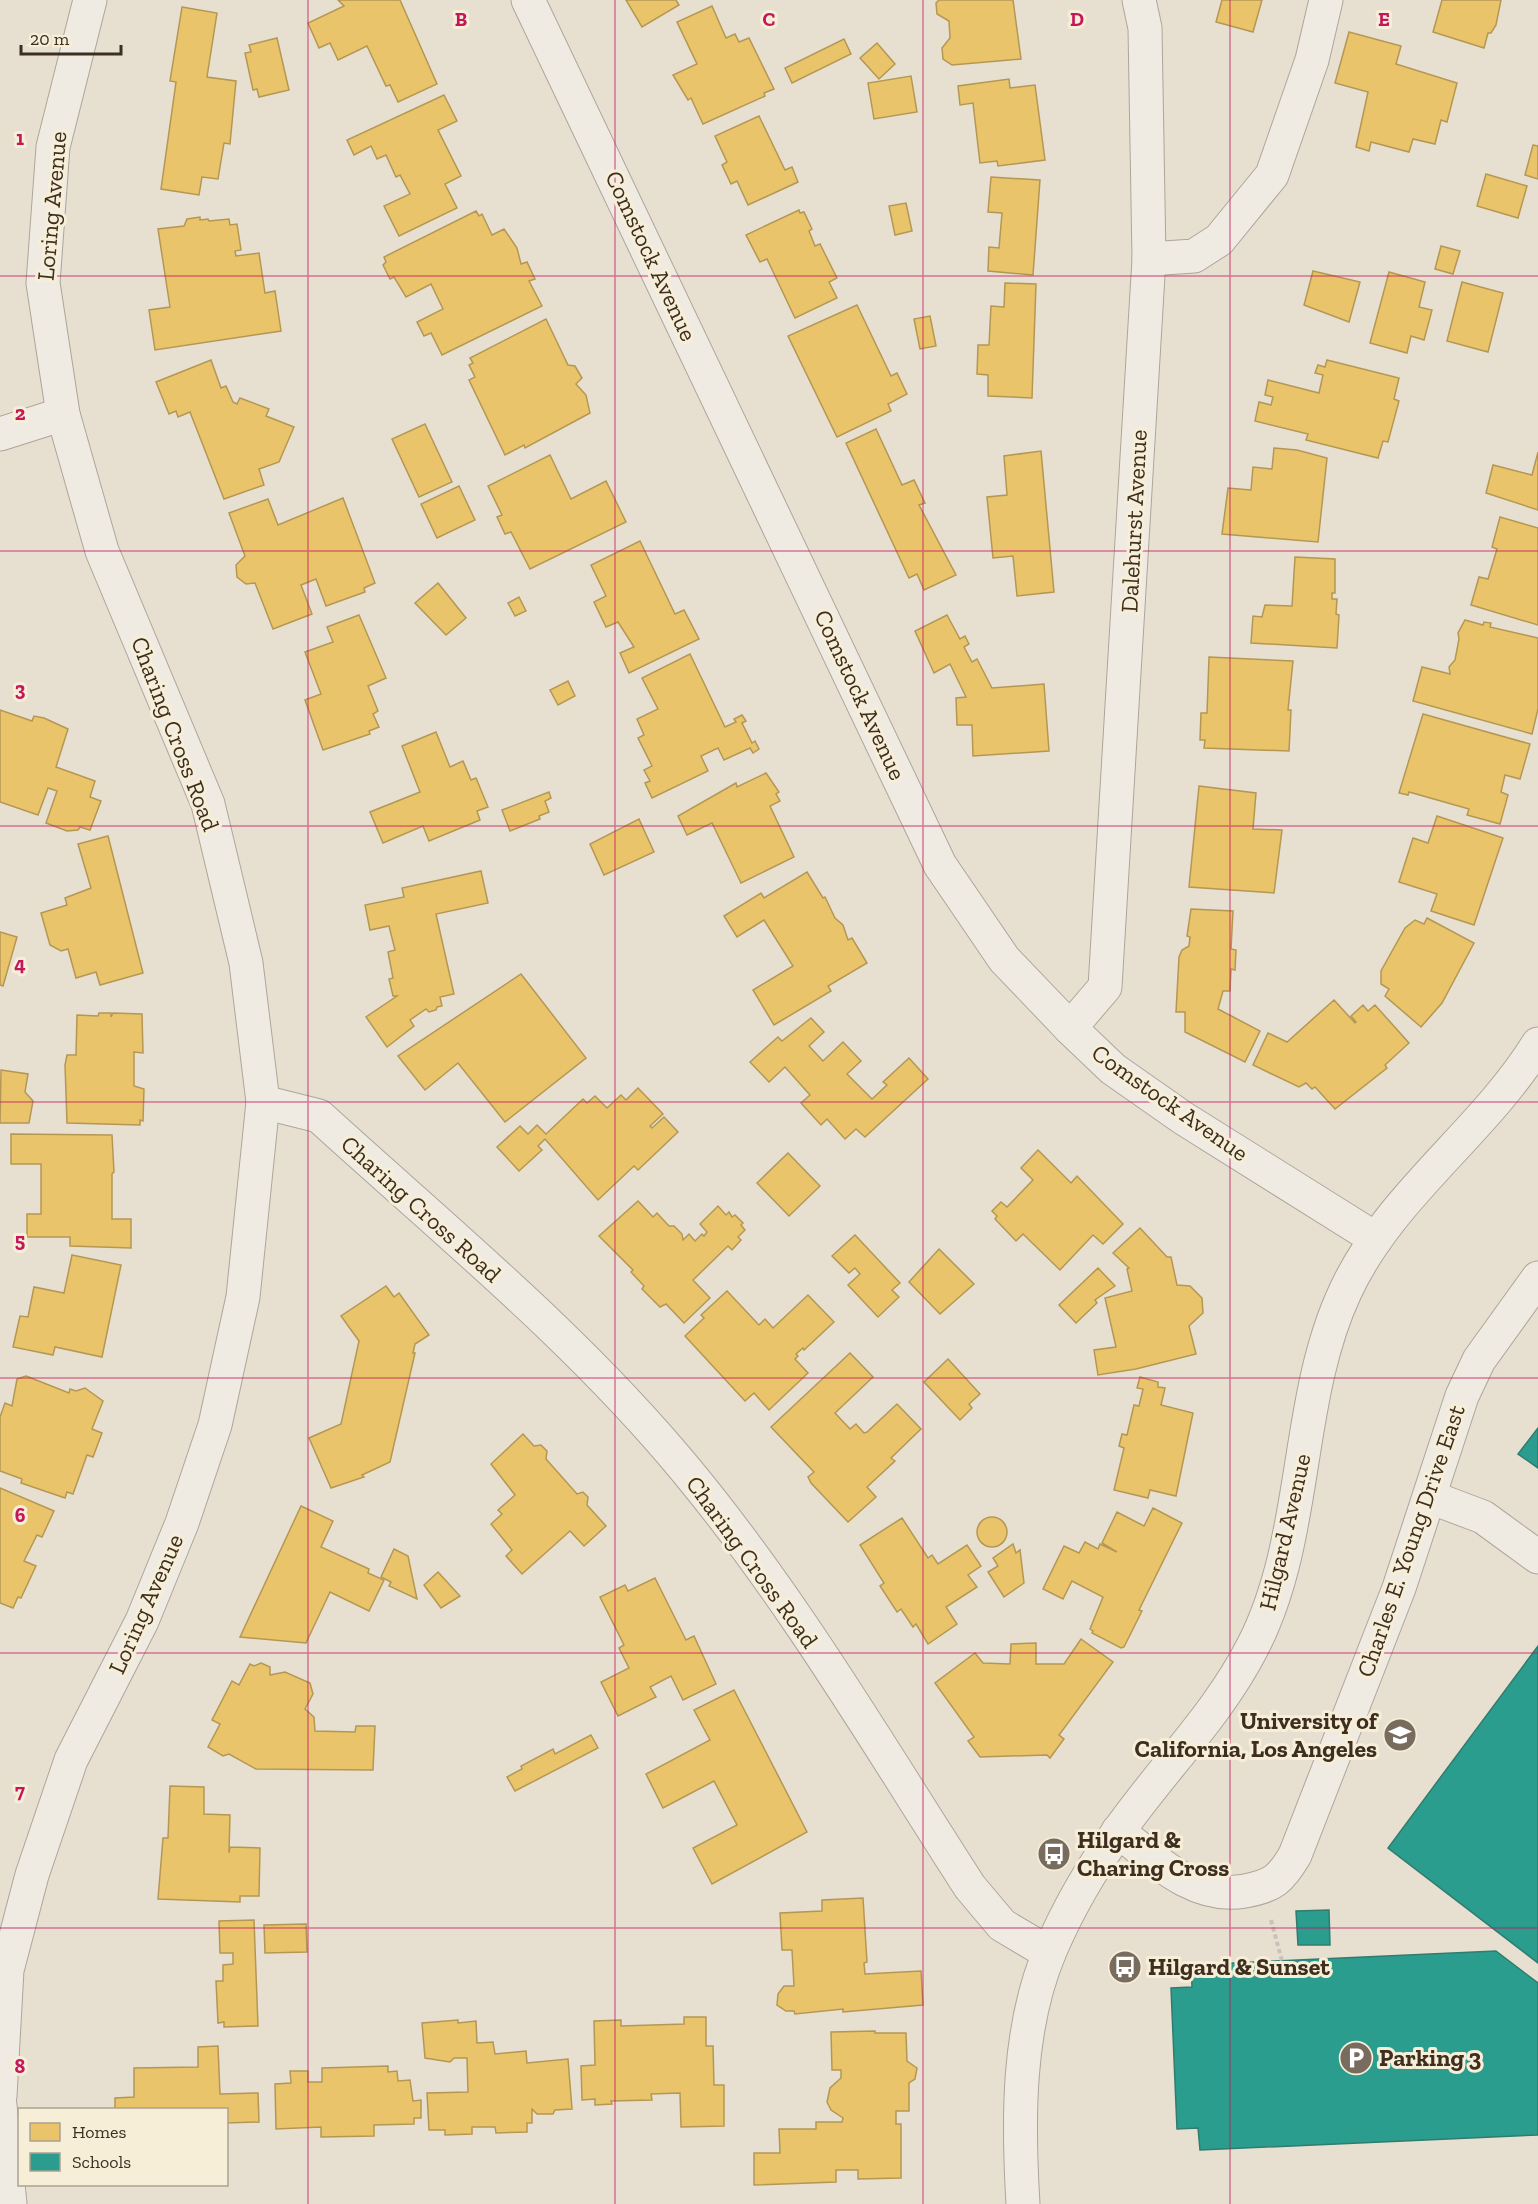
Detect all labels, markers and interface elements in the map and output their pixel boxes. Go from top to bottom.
text: B [455,7,467,31]
text: C [763,7,776,31]
text: D [1070,7,1084,31]
text: E [1378,7,1390,31]
scale bar [21,18,122,56]
text: 20 m [30,28,70,50]
text: 1 [16,126,24,150]
street label: Loring Avenue [31,130,72,282]
street label: Comstock Avenue [599,166,704,346]
text: 2 [15,401,26,425]
street label: Dalehurst Avenue [1114,429,1153,613]
street label: Comstock Avenue [808,605,913,785]
street label: Charing Cross Road [125,633,226,835]
text: 3 [15,677,26,701]
text: 4 [14,952,26,976]
street label: Comstock Avenue [1086,1038,1254,1167]
street label: Charing Cross Road [335,1129,507,1288]
text: 5 [15,1228,25,1252]
street label: Charles E. Young Drive East [1350,1401,1471,1681]
street label: Hilgard Avenue [1252,1451,1317,1613]
street label: Charing Cross Road [680,1470,825,1653]
text: 6 [15,1503,26,1527]
street label: Loring Avenue [102,1529,189,1678]
place label: University of California, Los Angeles [1135,1706,1380,1763]
school or university icon: University of California, Los Angeles [1382,1717,1418,1753]
text: 7 [15,1779,25,1803]
place label: Hilgard & Charing Cross [1077,1825,1229,1882]
bus stop icon: Hilgard & Charing Cross [1036,1836,1072,1872]
bus stop icon: Hilgard & Sunset [1107,1949,1143,1985]
place label: Hilgard & Sunset [1148,1952,1330,1981]
parking icon: Parking 3 [1338,2040,1374,2076]
place label: Parking 3 [1379,2043,1482,2072]
text: 8 [15,2054,26,2078]
legend [18,2108,228,2186]
text: Homes [72,2121,126,2143]
text: Schools [72,2151,131,2173]

